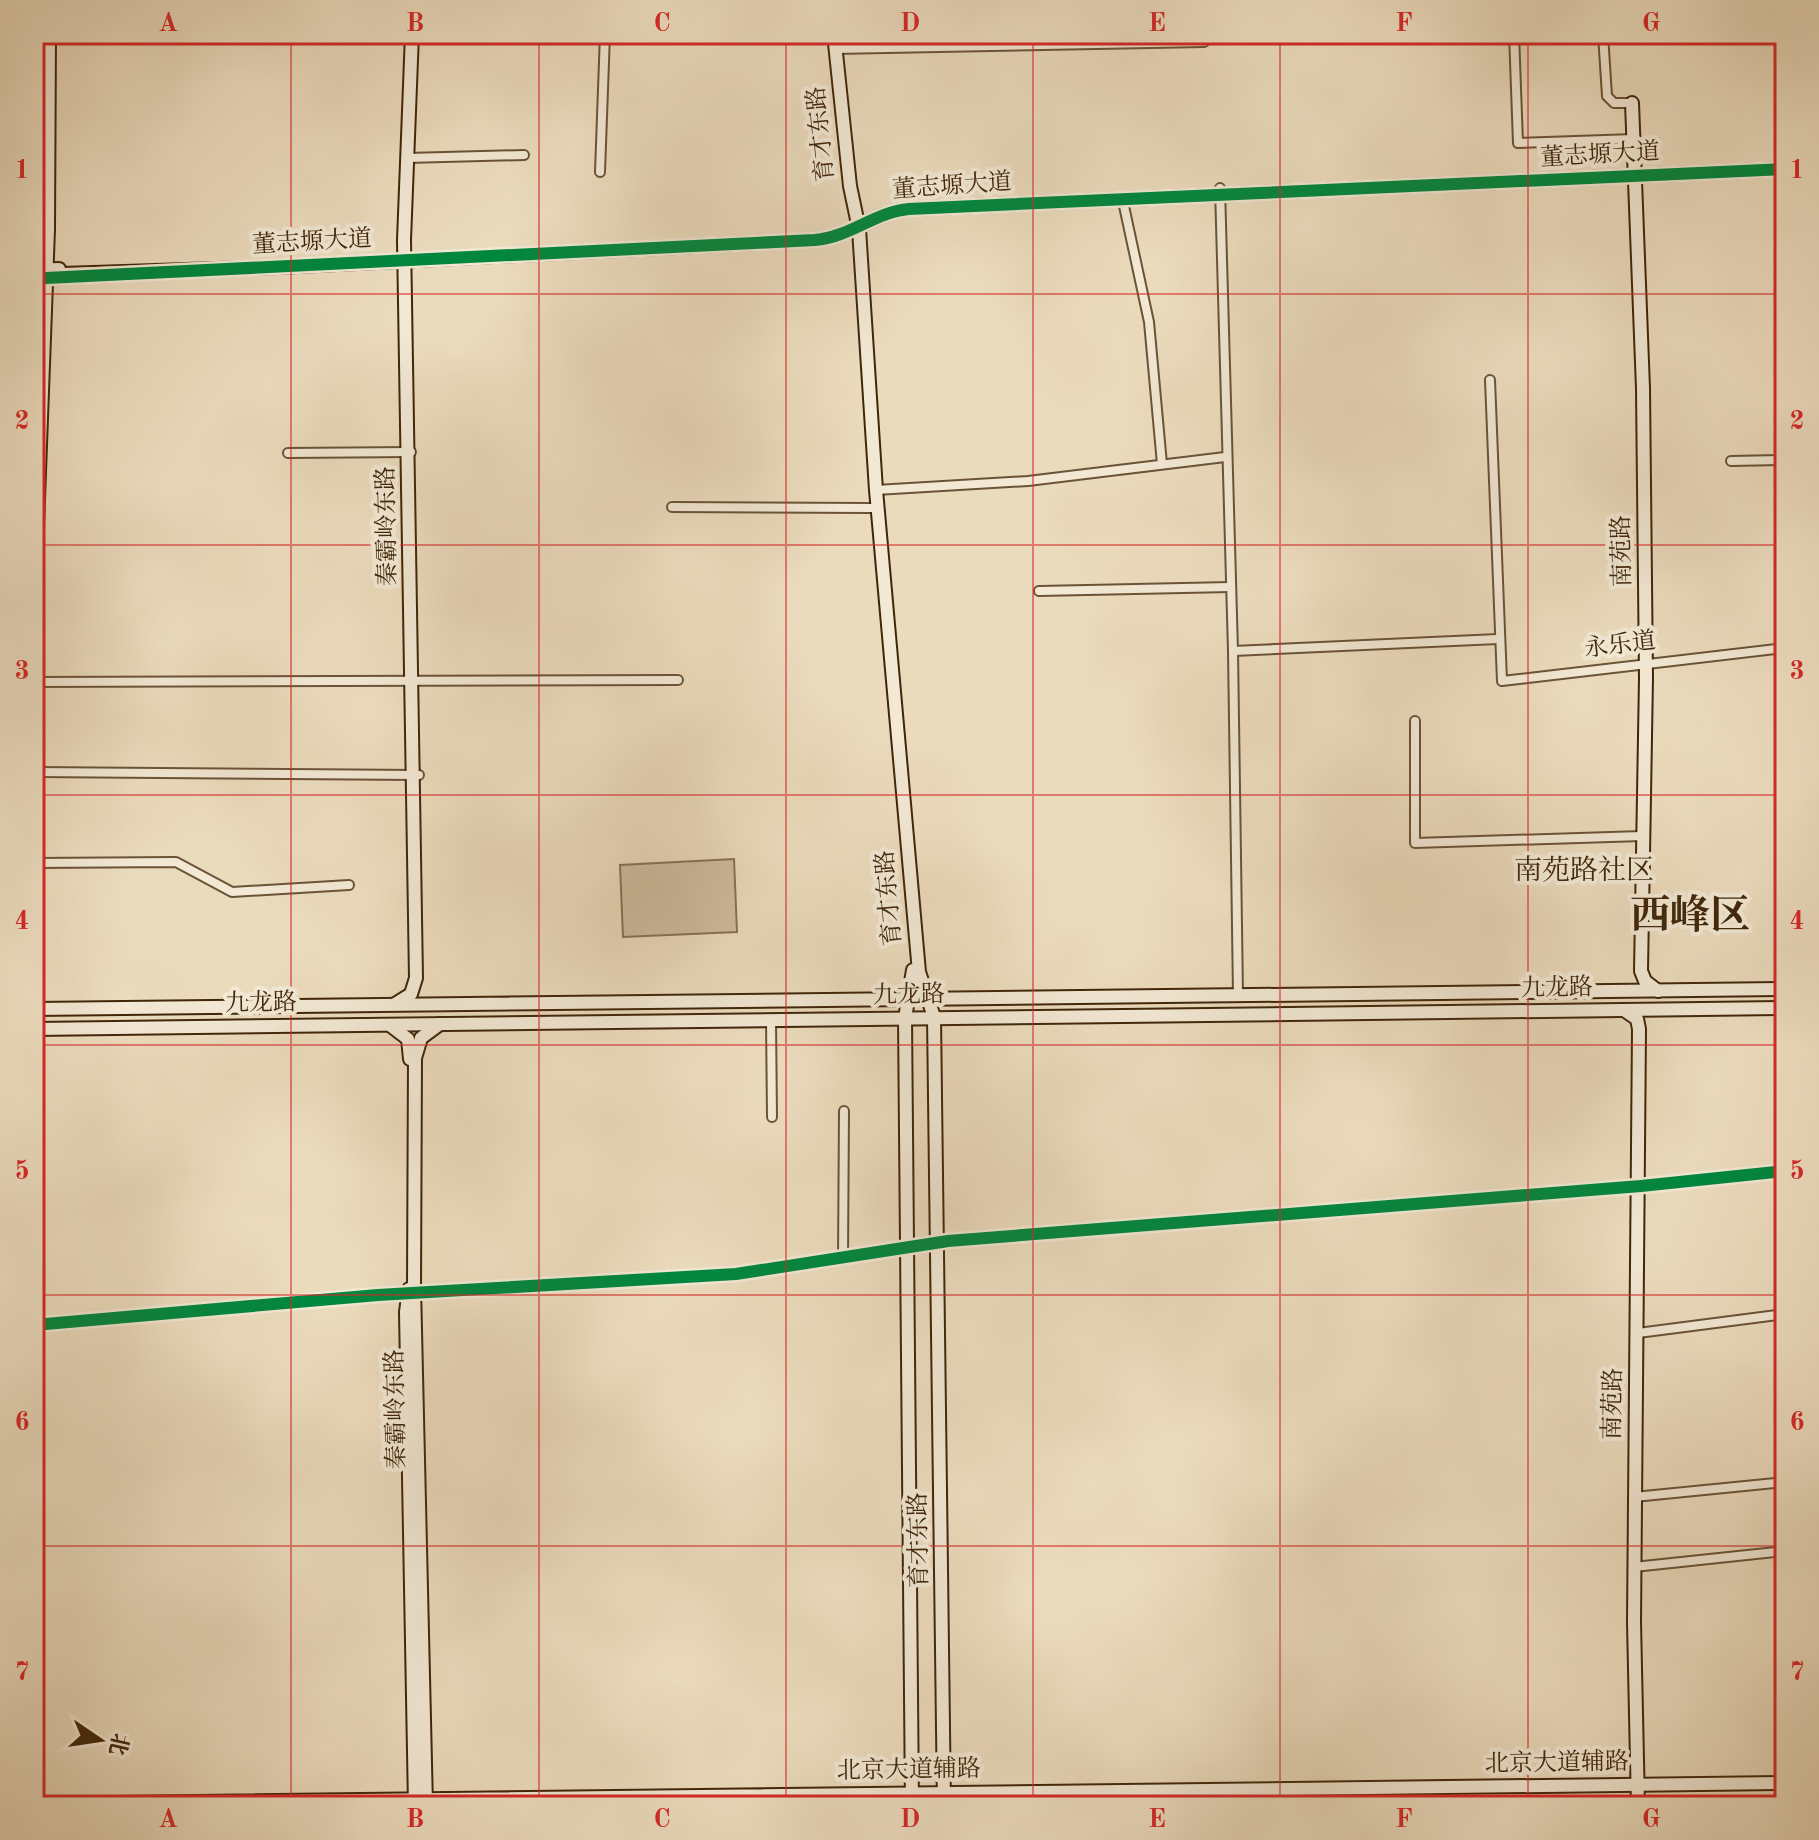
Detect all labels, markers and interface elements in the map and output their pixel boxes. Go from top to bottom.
text: A [158,11,178,37]
text: B [406,11,424,37]
text: C [653,11,671,37]
text: D [900,11,920,37]
text: E [1148,11,1166,37]
text: F [1395,11,1413,37]
text: G [1642,11,1660,37]
street label: 育才东路 [802,85,839,183]
street label: 董志塬大道 [1539,138,1661,171]
text: 1 [14,158,30,184]
text: 1 [1789,158,1805,184]
street label: 董志塬大道 [891,168,1013,203]
street label: 董志塬大道 [251,225,373,258]
text: 2 [14,409,30,435]
text: 2 [1789,409,1805,435]
street label: 秦霸岭东路 [372,466,401,586]
street label: 南苑路 [1607,515,1636,587]
street label: 永乐道 [1582,627,1657,662]
text: 3 [14,659,30,685]
text: 3 [1789,659,1805,685]
street label: 育才东路 [871,849,906,947]
district label: 南苑路社区 [1514,855,1654,886]
district label: 西峰区 [1630,894,1750,938]
text: 4 [14,909,30,935]
text: 4 [1789,909,1805,935]
street label: 九龙路 [1521,973,1593,1002]
street label: 九龙路 [873,980,945,1009]
street label: 九龙路 [225,988,297,1017]
text: 5 [14,1159,30,1185]
text: 5 [1789,1159,1805,1185]
street label: 秦霸岭东路 [381,1349,410,1469]
street label: 南苑路 [1598,1368,1627,1440]
text: 6 [14,1410,30,1436]
text: 6 [1789,1410,1805,1436]
street label: 育才东路 [904,1492,933,1588]
text: 7 [14,1660,30,1686]
text: 7 [1789,1660,1805,1686]
north arrow [60,1700,140,1780]
text: 北 [104,1731,132,1757]
street label: 北京大道辅路 [1485,1748,1629,1777]
street label: 北京大道辅路 [837,1755,981,1784]
text: A [158,1807,178,1833]
text: B [406,1807,424,1833]
text: C [653,1807,671,1833]
text: D [900,1807,920,1833]
text: E [1148,1807,1166,1833]
text: F [1395,1807,1413,1833]
text: G [1642,1807,1660,1833]

